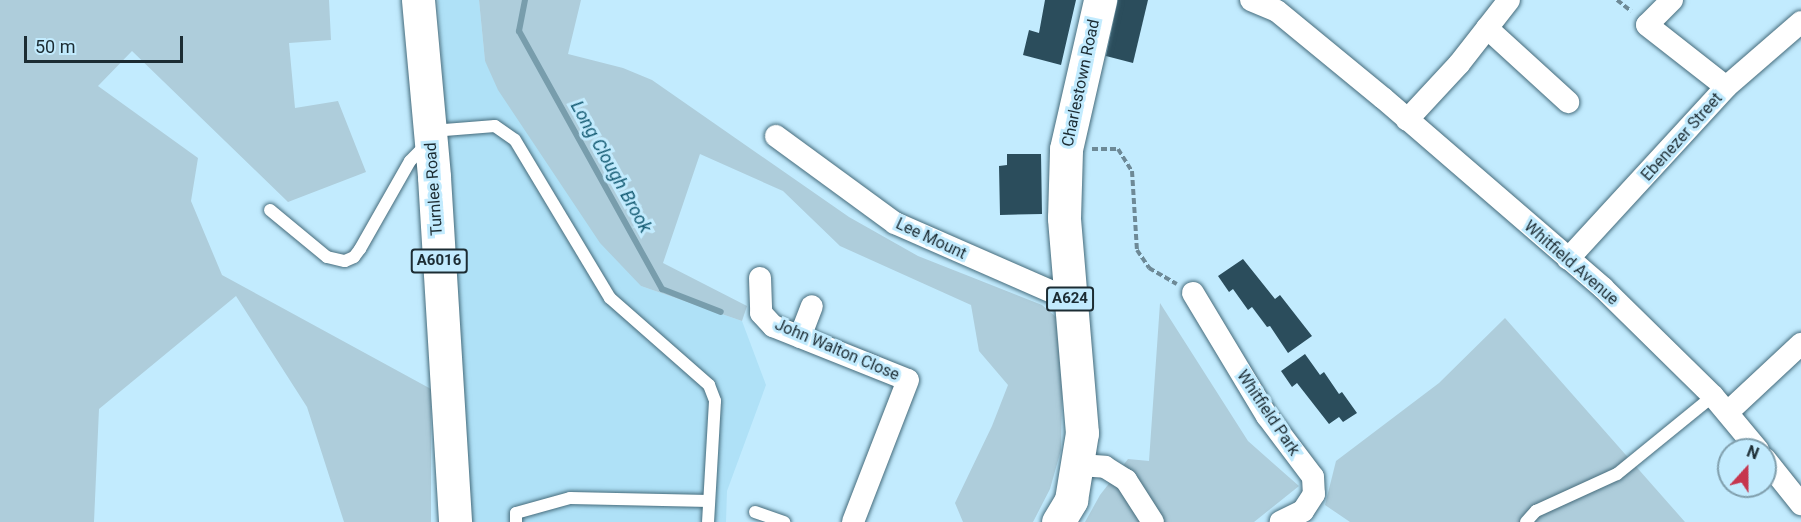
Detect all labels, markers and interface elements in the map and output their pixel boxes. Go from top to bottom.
street label: Charlestown Road [1058,18,1104,148]
scale bar [27,24,186,62]
text: 50 m [35,36,75,57]
street label: Ebenezer Street [1637,89,1727,185]
water label: Long Clough Brook [566,97,656,237]
street label: Turnlee Road [421,142,447,236]
street label: Lee Mount [893,214,969,264]
street label: Whitfield Avenue [1520,217,1622,309]
road number: A6016 [410,249,468,273]
road number: A624 [1046,287,1094,311]
street label: John Walton Close [772,315,902,385]
street label: Whitfield Park [1232,367,1304,459]
north arrow [1717,438,1777,498]
text: N [1744,442,1762,463]

